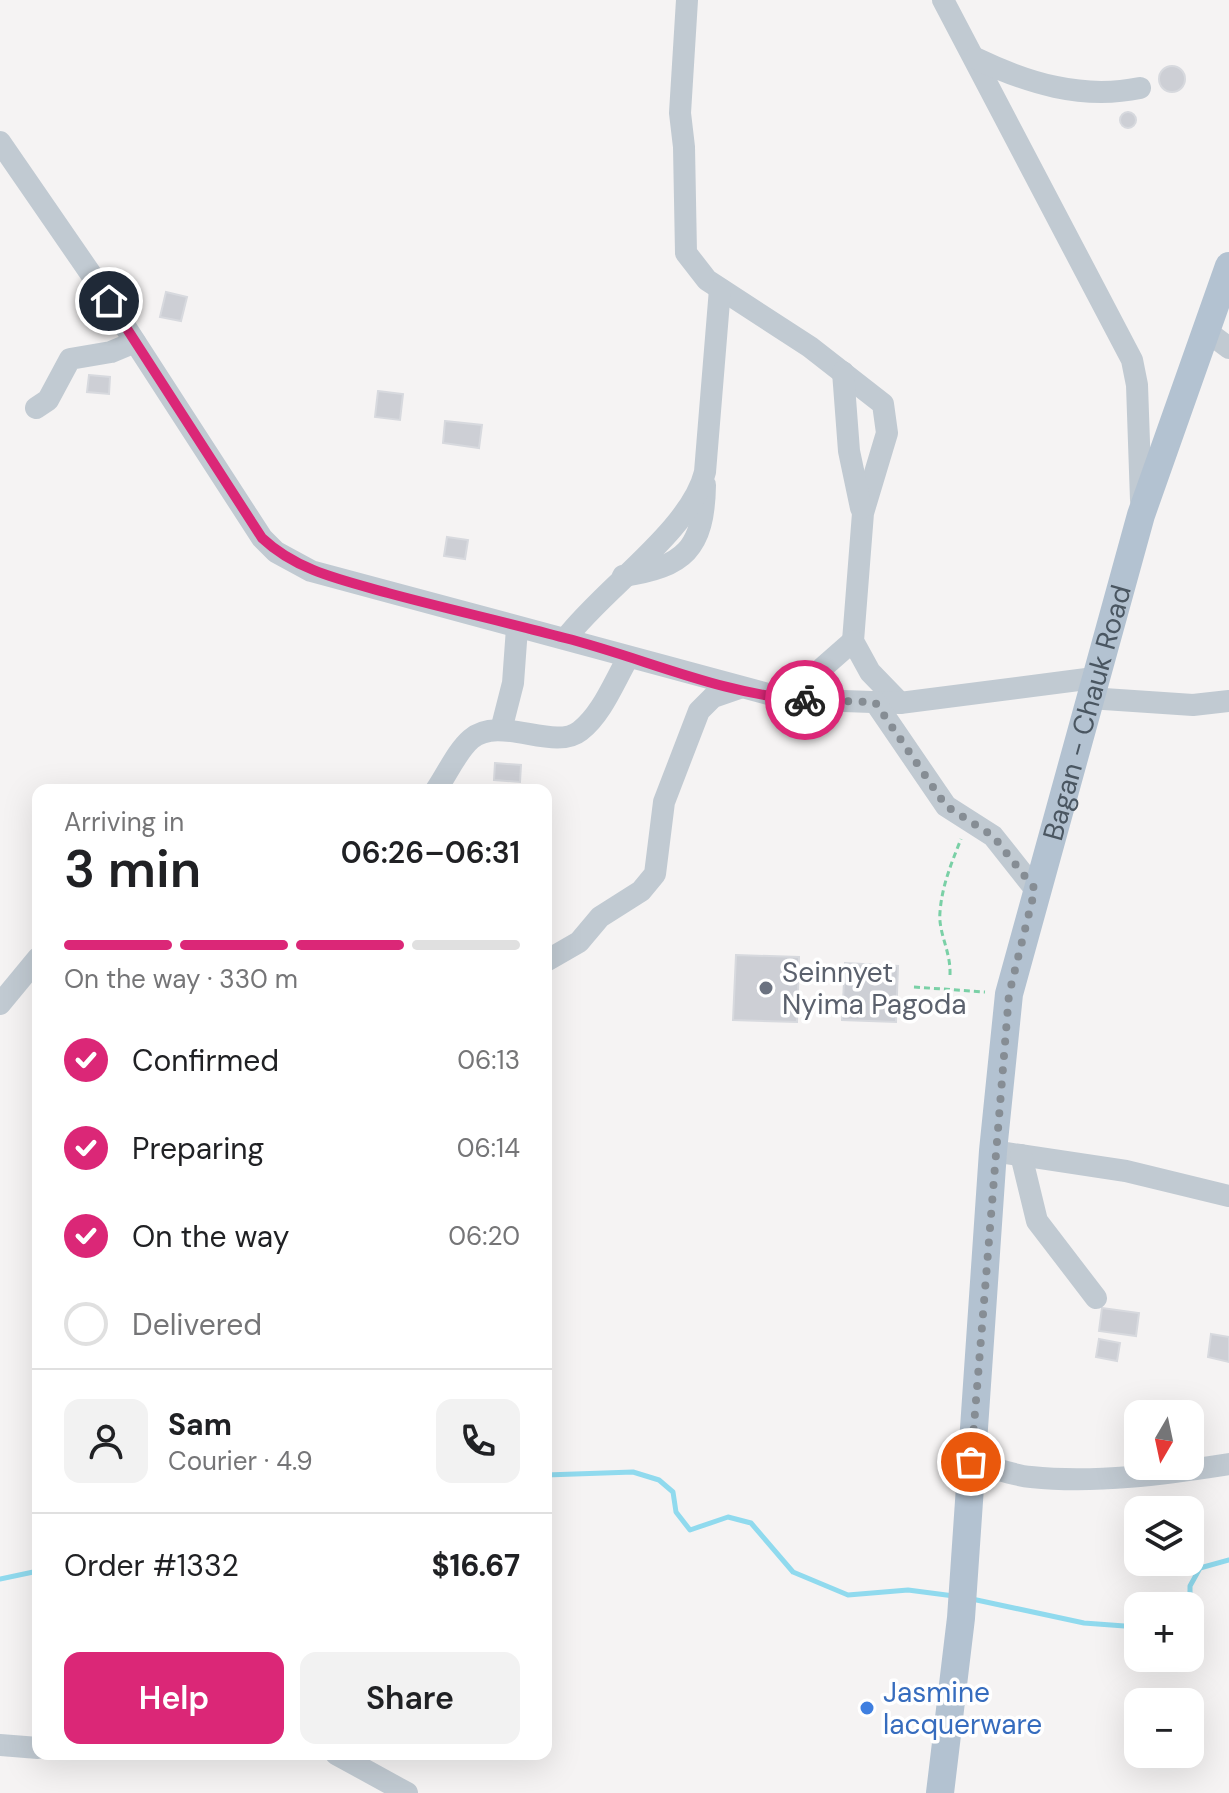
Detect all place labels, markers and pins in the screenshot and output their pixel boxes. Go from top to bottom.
pin [75,267,143,335]
place label: Seinnyet Nyima Pagoda [782,954,967,1023]
marker: Seinnyet Nyima Pagoda [757,979,775,997]
pin [937,1428,1005,1496]
place label: Jasmine lacquerware [883,1674,1042,1743]
marker: Jasmine lacquerware [858,1699,876,1717]

